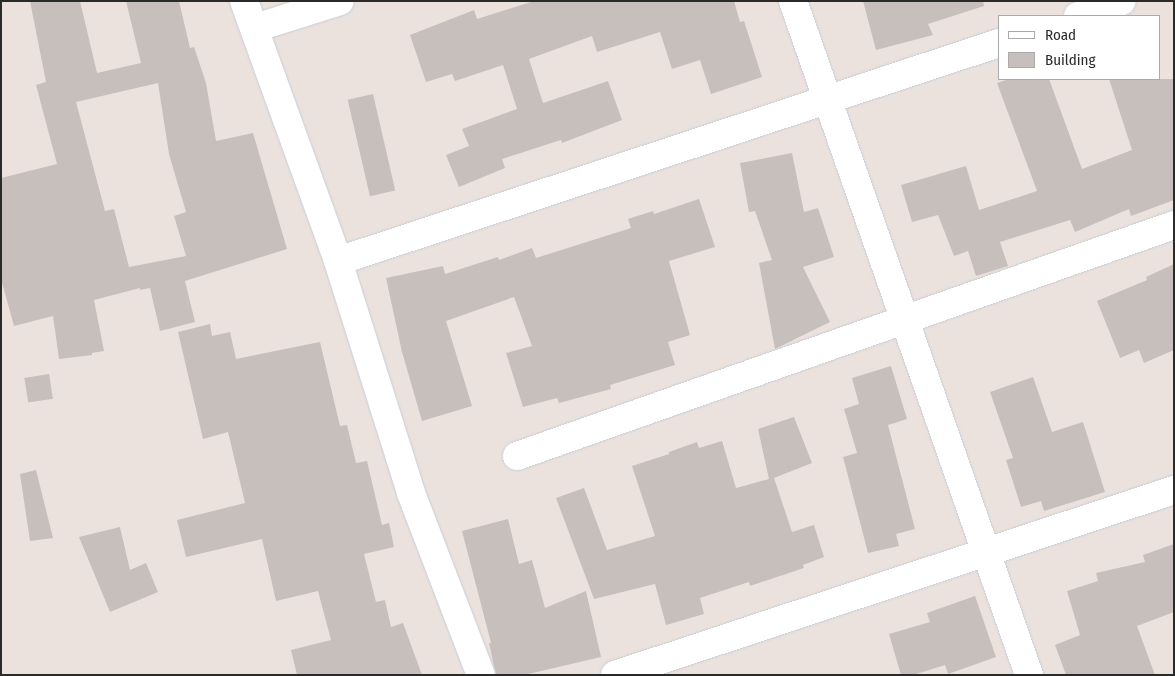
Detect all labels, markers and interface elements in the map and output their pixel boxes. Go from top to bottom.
legend [998,15,1160,80]
text: Road [1045,26,1076,44]
text: Building [1045,51,1096,69]

